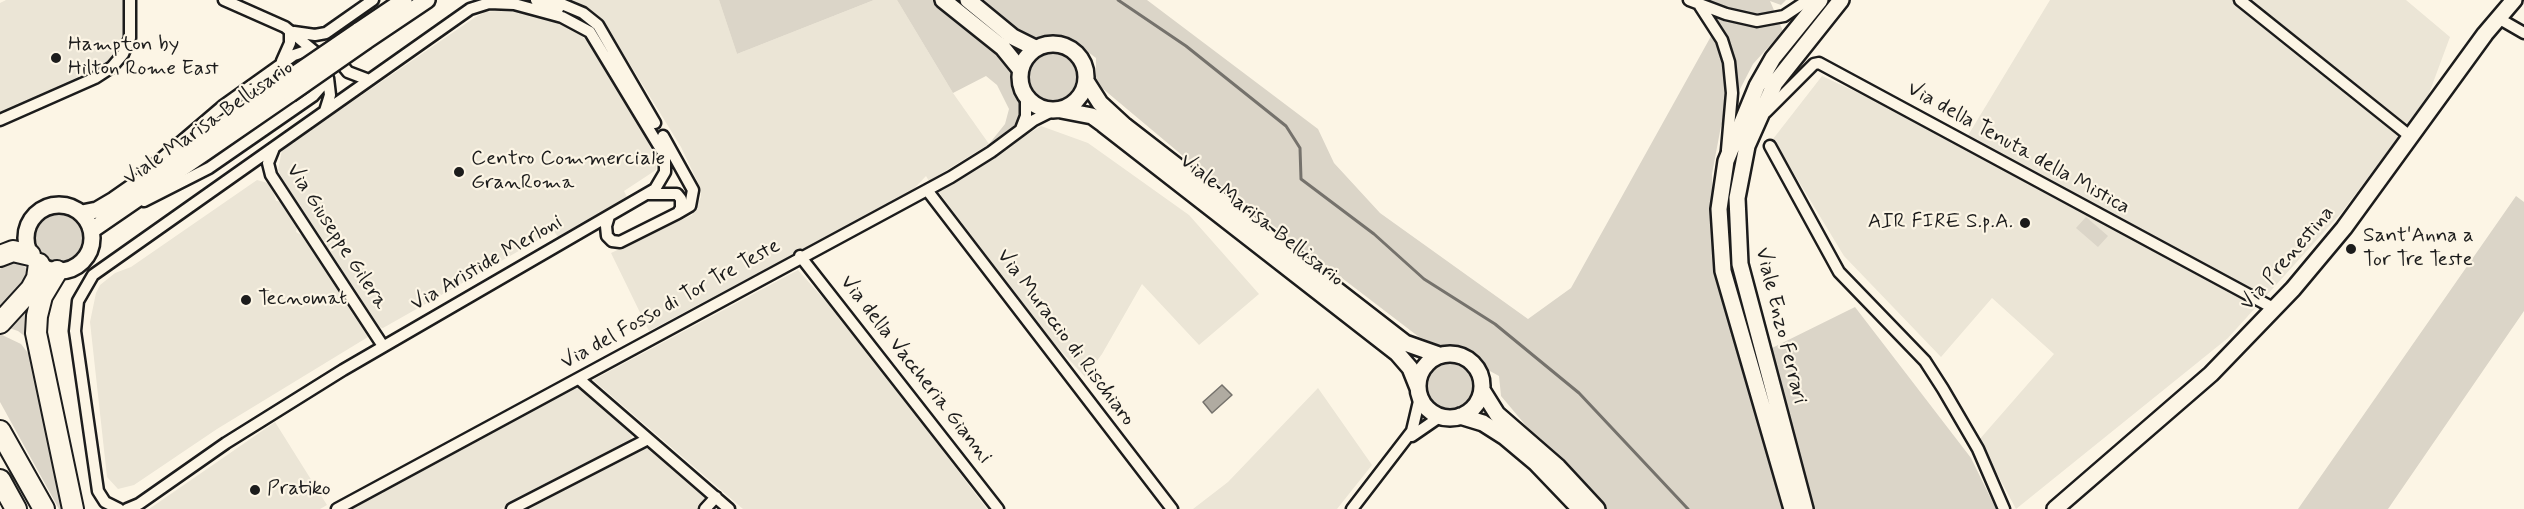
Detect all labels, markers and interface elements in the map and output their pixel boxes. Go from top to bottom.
place label: Hampton by Hilton Rome East [68,33,219,83]
marker: Hampton by Hilton Rome East [49,51,63,65]
street label: Viale Marisa Bellisario [119,56,299,192]
street label: Via della Tenuta della Mistica [1902,77,2134,221]
place label: Centro Commerciale GranRoma [471,147,665,197]
street label: Viale Marisa Bellisario [1174,149,1348,293]
street label: Via Giuseppe Gilera [280,160,392,314]
marker: Centro Commerciale GranRoma [452,165,466,179]
street label: Via Prenestina [2236,201,2340,317]
street label: Via Aristide Merloni [407,210,567,318]
place label: AIR FIRE S.p.A. [1868,210,2013,236]
marker: AIR FIRE S.p.A. [2018,216,2032,230]
place label: Sant'Anna a Tor Tre Teste [2363,224,2474,274]
street label: Via del Fosso di Tor Tre Teste [557,234,785,376]
marker: Sant'Anna a Tor Tre Teste [2344,242,2358,256]
street label: Via Muraccio di Rischiaro [990,245,1140,431]
street label: Viale Enzo Ferrari [1748,245,1812,407]
street label: Via della Vaccheria Gianni [834,271,996,469]
place label: Tecnomat [258,287,347,313]
marker: Tecnomat [239,293,253,307]
place label: Pratiko [267,477,331,503]
marker: Pratiko [248,483,262,497]

